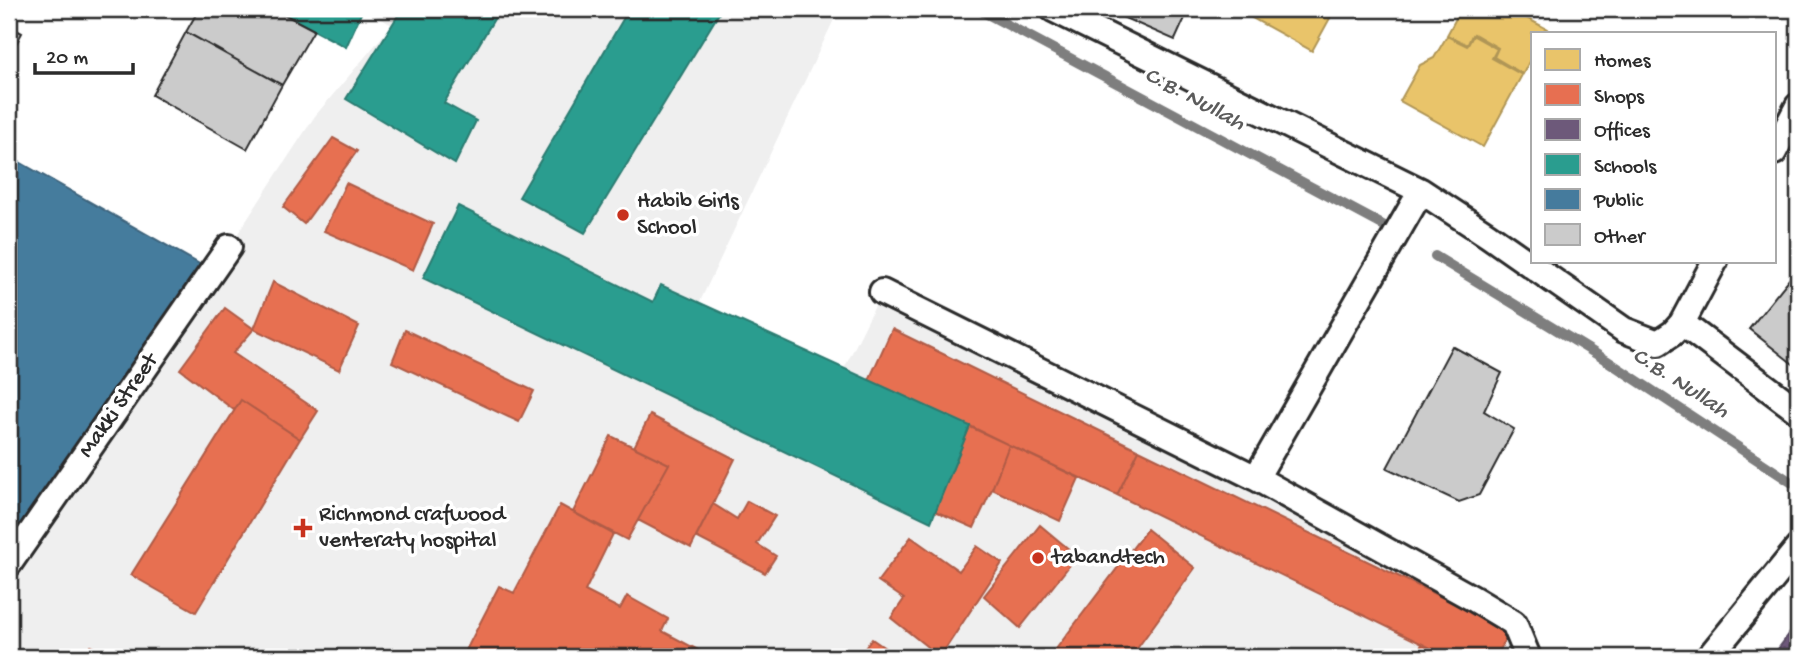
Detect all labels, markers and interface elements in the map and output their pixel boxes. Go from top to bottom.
scale bar [35,32,133,76]
legend [1531,32,1776,262]
text: 20 m [46,47,88,72]
text: Homes [1594,50,1652,75]
water label: C.B. Nullah [1139,61,1250,139]
text: Shops [1594,86,1645,111]
text: Offices [1594,120,1651,145]
text: Schools [1594,156,1658,181]
place label: Habib Girls School [637,189,739,242]
text: Public [1593,190,1644,215]
marker: Habib Girls School [615,207,631,223]
text: Other [1594,226,1646,251]
water label: C.B. Nullah [1626,342,1735,427]
street label: Makki Street [73,347,166,463]
place label: Richmond crafwood venteraty hospital [319,502,507,555]
marker: Richmond crafwood venteraty hospital [293,518,313,538]
place label: tabandtech [1050,545,1165,572]
marker: tabandtech [1030,550,1046,566]

